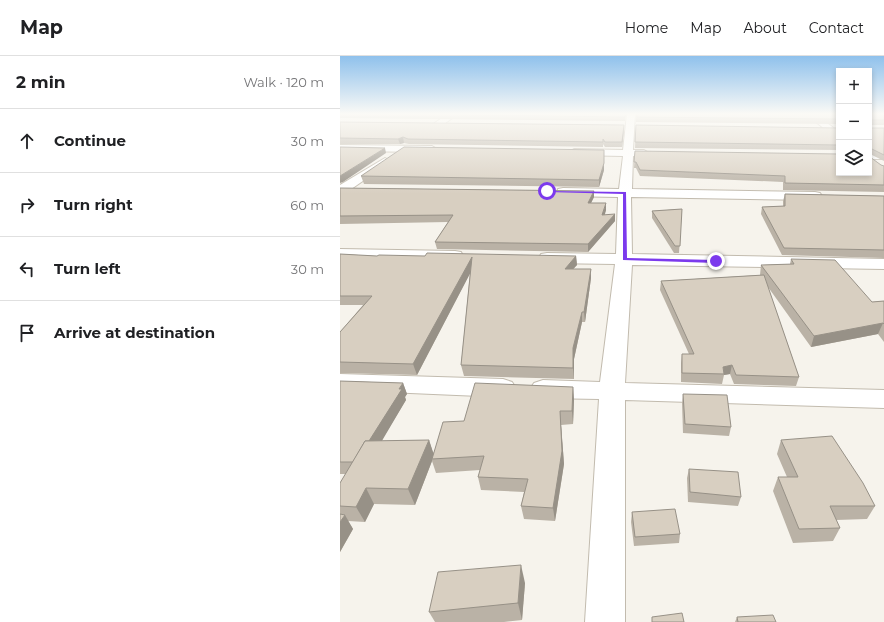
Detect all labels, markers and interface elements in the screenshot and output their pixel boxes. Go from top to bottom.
text: Map [20,16,63,39]
text: Home [625,19,668,37]
text: Map [690,19,721,37]
text: About [743,19,787,37]
text: Contact [809,19,864,37]
map controls [836,68,872,176]
button: + [836,68,872,104]
text: 2 min [16,72,66,92]
text: Walk · 120 m [243,74,324,90]
button: − [836,104,872,140]
icon: ahead [16,130,38,152]
text: Continue [54,131,126,150]
text: 30 m [291,133,324,149]
button: layers [836,140,872,176]
route start [538,182,556,200]
icon: right [16,194,38,216]
text: Turn right [54,195,133,214]
text: 60 m [290,197,324,213]
route end [707,252,725,270]
icon: left [16,258,38,280]
text: Turn left [54,259,121,278]
text: 30 m [291,261,324,277]
icon: arrive [16,322,38,344]
text: Arrive at destination [54,323,215,342]

